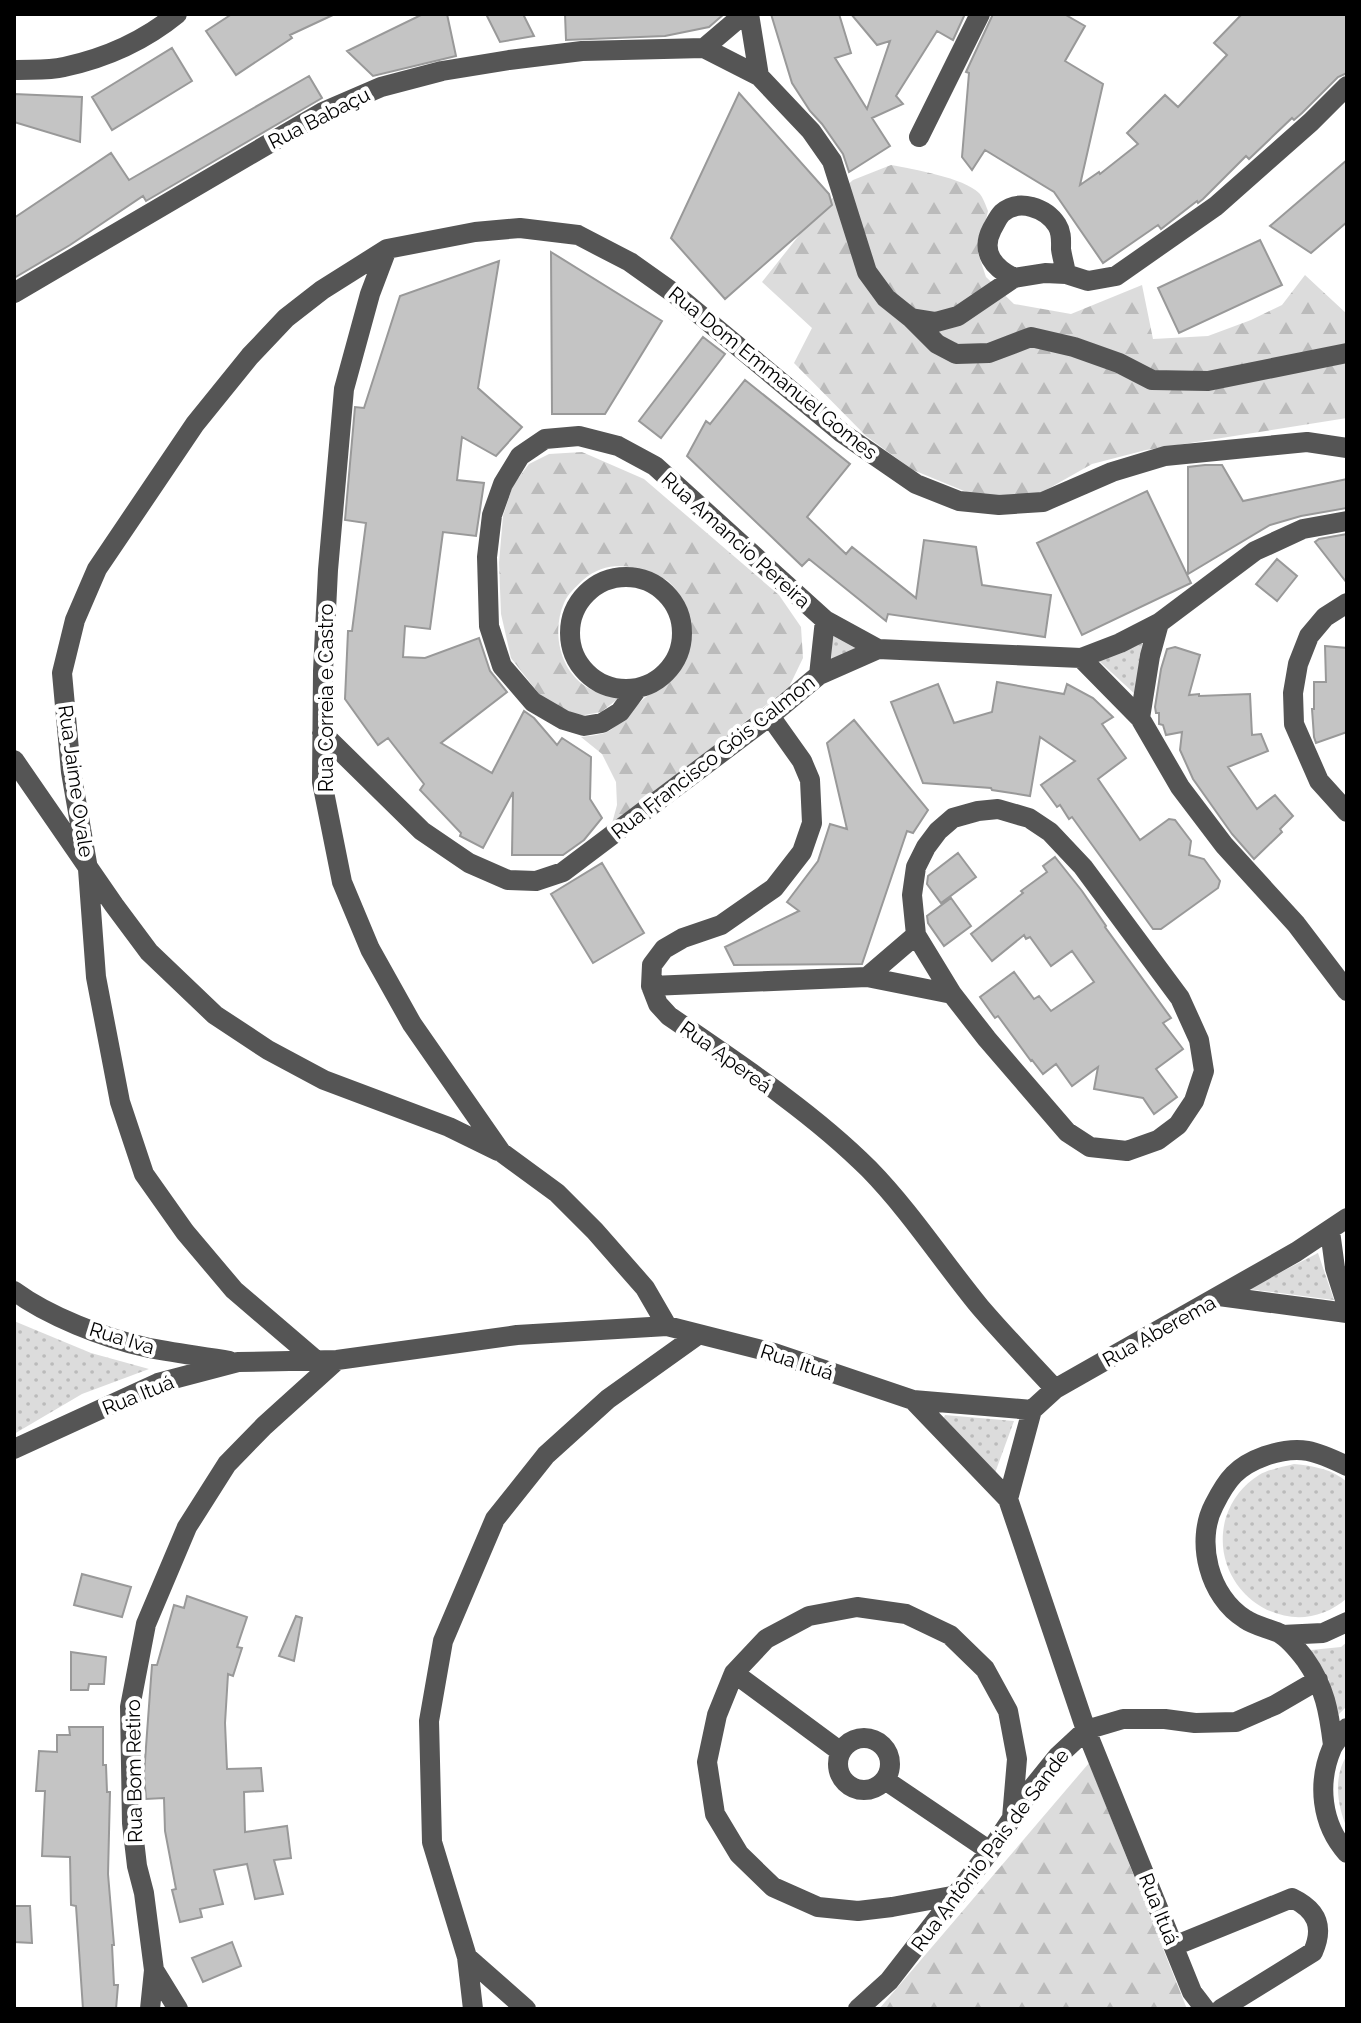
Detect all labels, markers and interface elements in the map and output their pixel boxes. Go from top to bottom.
street label: Rua Babaçu [264,82,374,154]
street label: Rua Dom Emmanuel Gomes [664,281,882,465]
street label: Rua Amancio Pereira [657,467,815,613]
street label: Rua Correia e Castro [314,604,338,792]
street label: Rua Francisco Góis Calmon [606,670,820,844]
street label: Rua Jaime Ovale [53,703,99,859]
street label: Rua Apereá [676,1016,776,1098]
street label: Rua Aberema [1098,1290,1220,1372]
street label: Rua Iva [86,1317,158,1359]
street label: Rua Ituá [758,1339,836,1385]
street label: Rua Ituá [99,1370,177,1420]
street label: Rua Bom Retiro [121,1699,147,1843]
street label: Rua Antônio Pais de Sande [906,1744,1074,1956]
street label: Rua Ituá [1134,1870,1184,1948]

